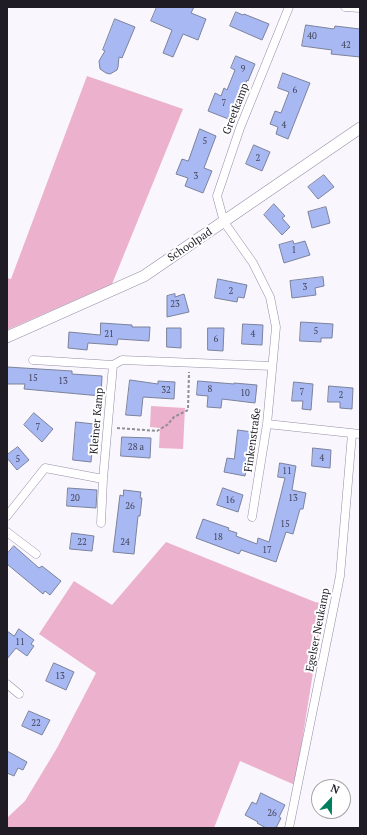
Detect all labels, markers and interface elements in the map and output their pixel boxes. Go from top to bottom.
house number: 40 [307,31,317,41]
house number: 42 [341,40,351,50]
house number: 9 [241,64,245,74]
street label: Greetkamp [220,81,252,137]
house number: 6 [293,85,297,95]
house number: 7 [222,98,226,108]
house number: 4 [282,120,286,130]
house number: 5 [203,136,207,146]
house number: 2 [256,153,260,163]
house number: 3 [194,171,198,181]
street label: Schoolpad [165,225,215,265]
house number: 1 [292,245,296,255]
house number: 3 [303,282,307,292]
house number: 2 [229,286,233,296]
house number: 23 [170,299,180,309]
house number: 5 [314,326,318,336]
house number: 21 [104,329,114,339]
house number: 4 [251,329,255,339]
house number: 6 [214,334,218,344]
house number: 15 [28,373,38,383]
house number: 13 [58,376,68,386]
house number: 8 [208,384,212,394]
house number: 32 [161,385,171,395]
street label: Kleiner Kamp [88,387,106,455]
house number: 7 [300,387,304,397]
house number: 10 [240,388,250,398]
house number: 2 [339,390,343,400]
street label: Finkenstraße [242,407,264,473]
house number: 7 [36,422,40,432]
house number: 28 a [128,442,144,452]
house number: 4 [320,453,324,463]
house number: 5 [16,454,20,464]
house number: 11 [282,466,292,476]
house number: 20 [70,493,80,503]
house number: 13 [288,493,298,503]
house number: 16 [225,495,235,505]
house number: 26 [125,501,135,511]
house number: 15 [280,519,290,529]
house number: 18 [213,532,223,542]
house number: 22 [77,537,87,547]
house number: 24 [120,537,130,547]
house number: 17 [262,545,272,555]
street label: Egelser Neukamp [303,587,333,673]
house number: 11 [15,637,25,647]
house number: 13 [55,671,65,681]
house number: 22 [31,718,41,728]
north arrow [311,779,351,819]
text: N [329,781,342,797]
house number: 26 [267,808,277,818]

